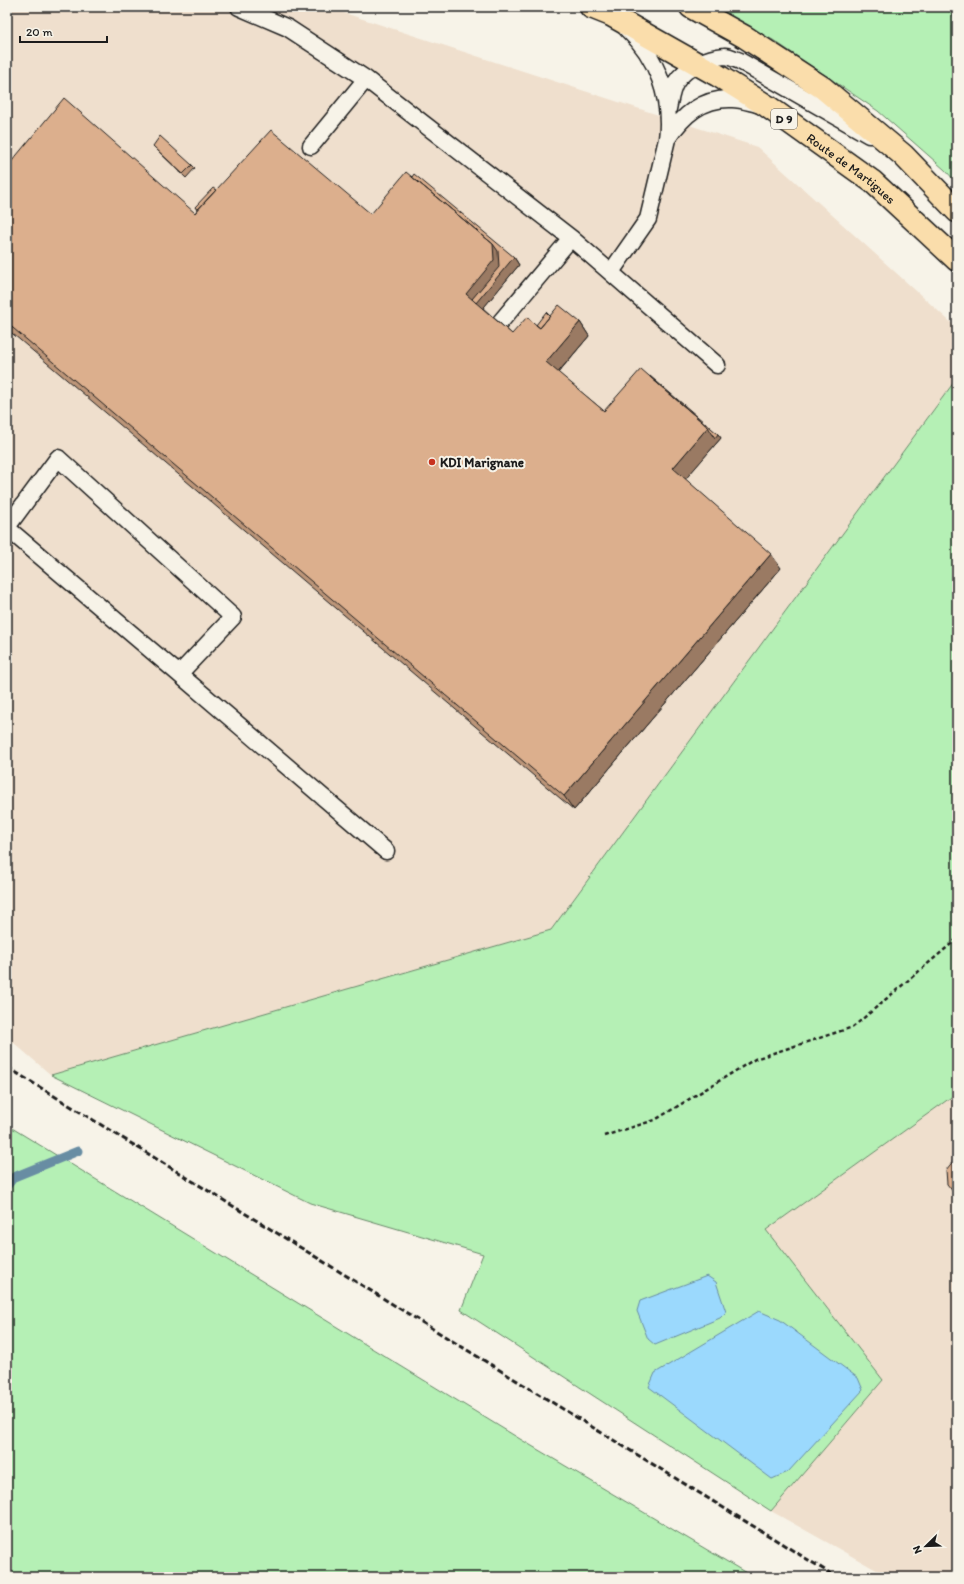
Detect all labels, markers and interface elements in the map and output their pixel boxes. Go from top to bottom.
scale bar [20,18,107,44]
text: 20 m [26,25,53,39]
road number: D 9 [771,109,797,129]
street label: Route de Martigues [804,130,899,207]
place label: KDI Marignane [440,455,524,471]
marker: KDI Marignane [427,457,437,467]
north arrow [906,1526,946,1566]
text: N [910,1544,925,1556]

